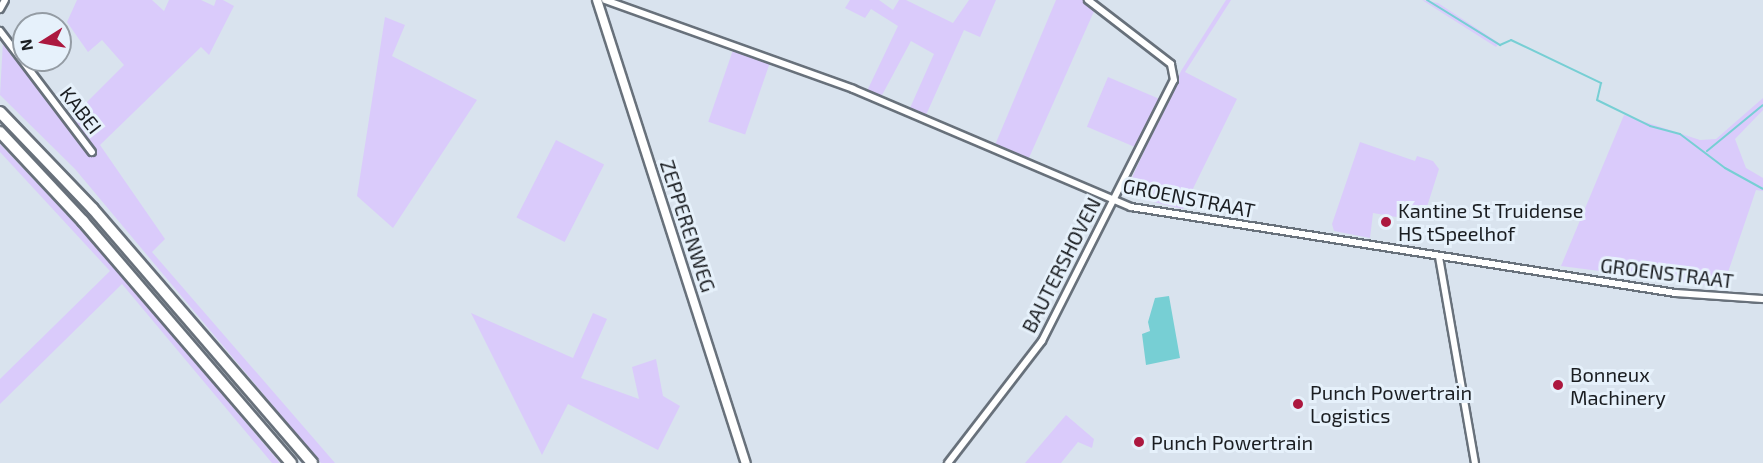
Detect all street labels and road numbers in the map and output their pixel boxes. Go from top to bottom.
street label: KABEI [55,82,107,138]
street label: ZEPPERENWEG [655,157,721,295]
street label: GROENSTRAAT [1121,173,1257,223]
street label: BAUTERSHOVEN [1017,193,1105,337]
street label: GROENSTRAAT [1599,253,1735,293]

